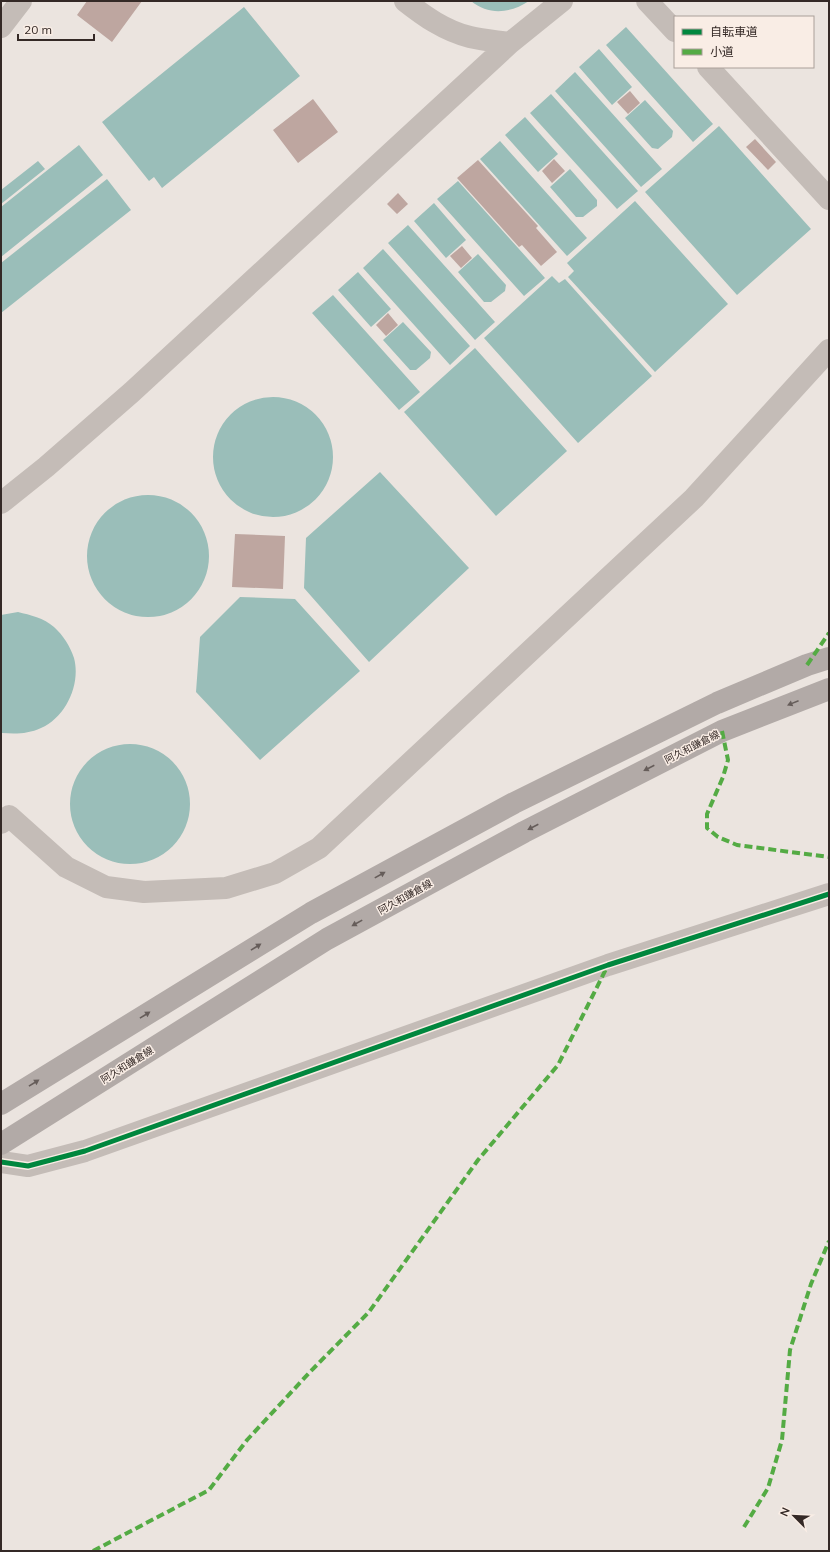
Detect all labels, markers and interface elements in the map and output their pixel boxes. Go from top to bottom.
scale bar [18,16,94,42]
legend [674,16,814,68]
text: 20 m [24,22,52,37]
text: 自転車道 [710,24,758,39]
text: 小道 [710,44,734,59]
one-way arrow [787,700,798,706]
street label: 阿久和鎌倉線 [662,728,722,766]
one-way arrow [643,765,655,772]
one-way arrow [527,824,539,831]
one-way arrow [375,872,386,879]
street label: 阿久和鎌倉線 [376,877,434,917]
one-way arrow [352,919,363,926]
one-way arrow [251,943,261,951]
one-way arrow [140,1011,150,1019]
street label: 阿久和鎌倉線 [98,1044,156,1086]
one-way arrow [28,1080,40,1087]
north arrow [774,1496,814,1536]
text: N [777,1505,793,1519]

